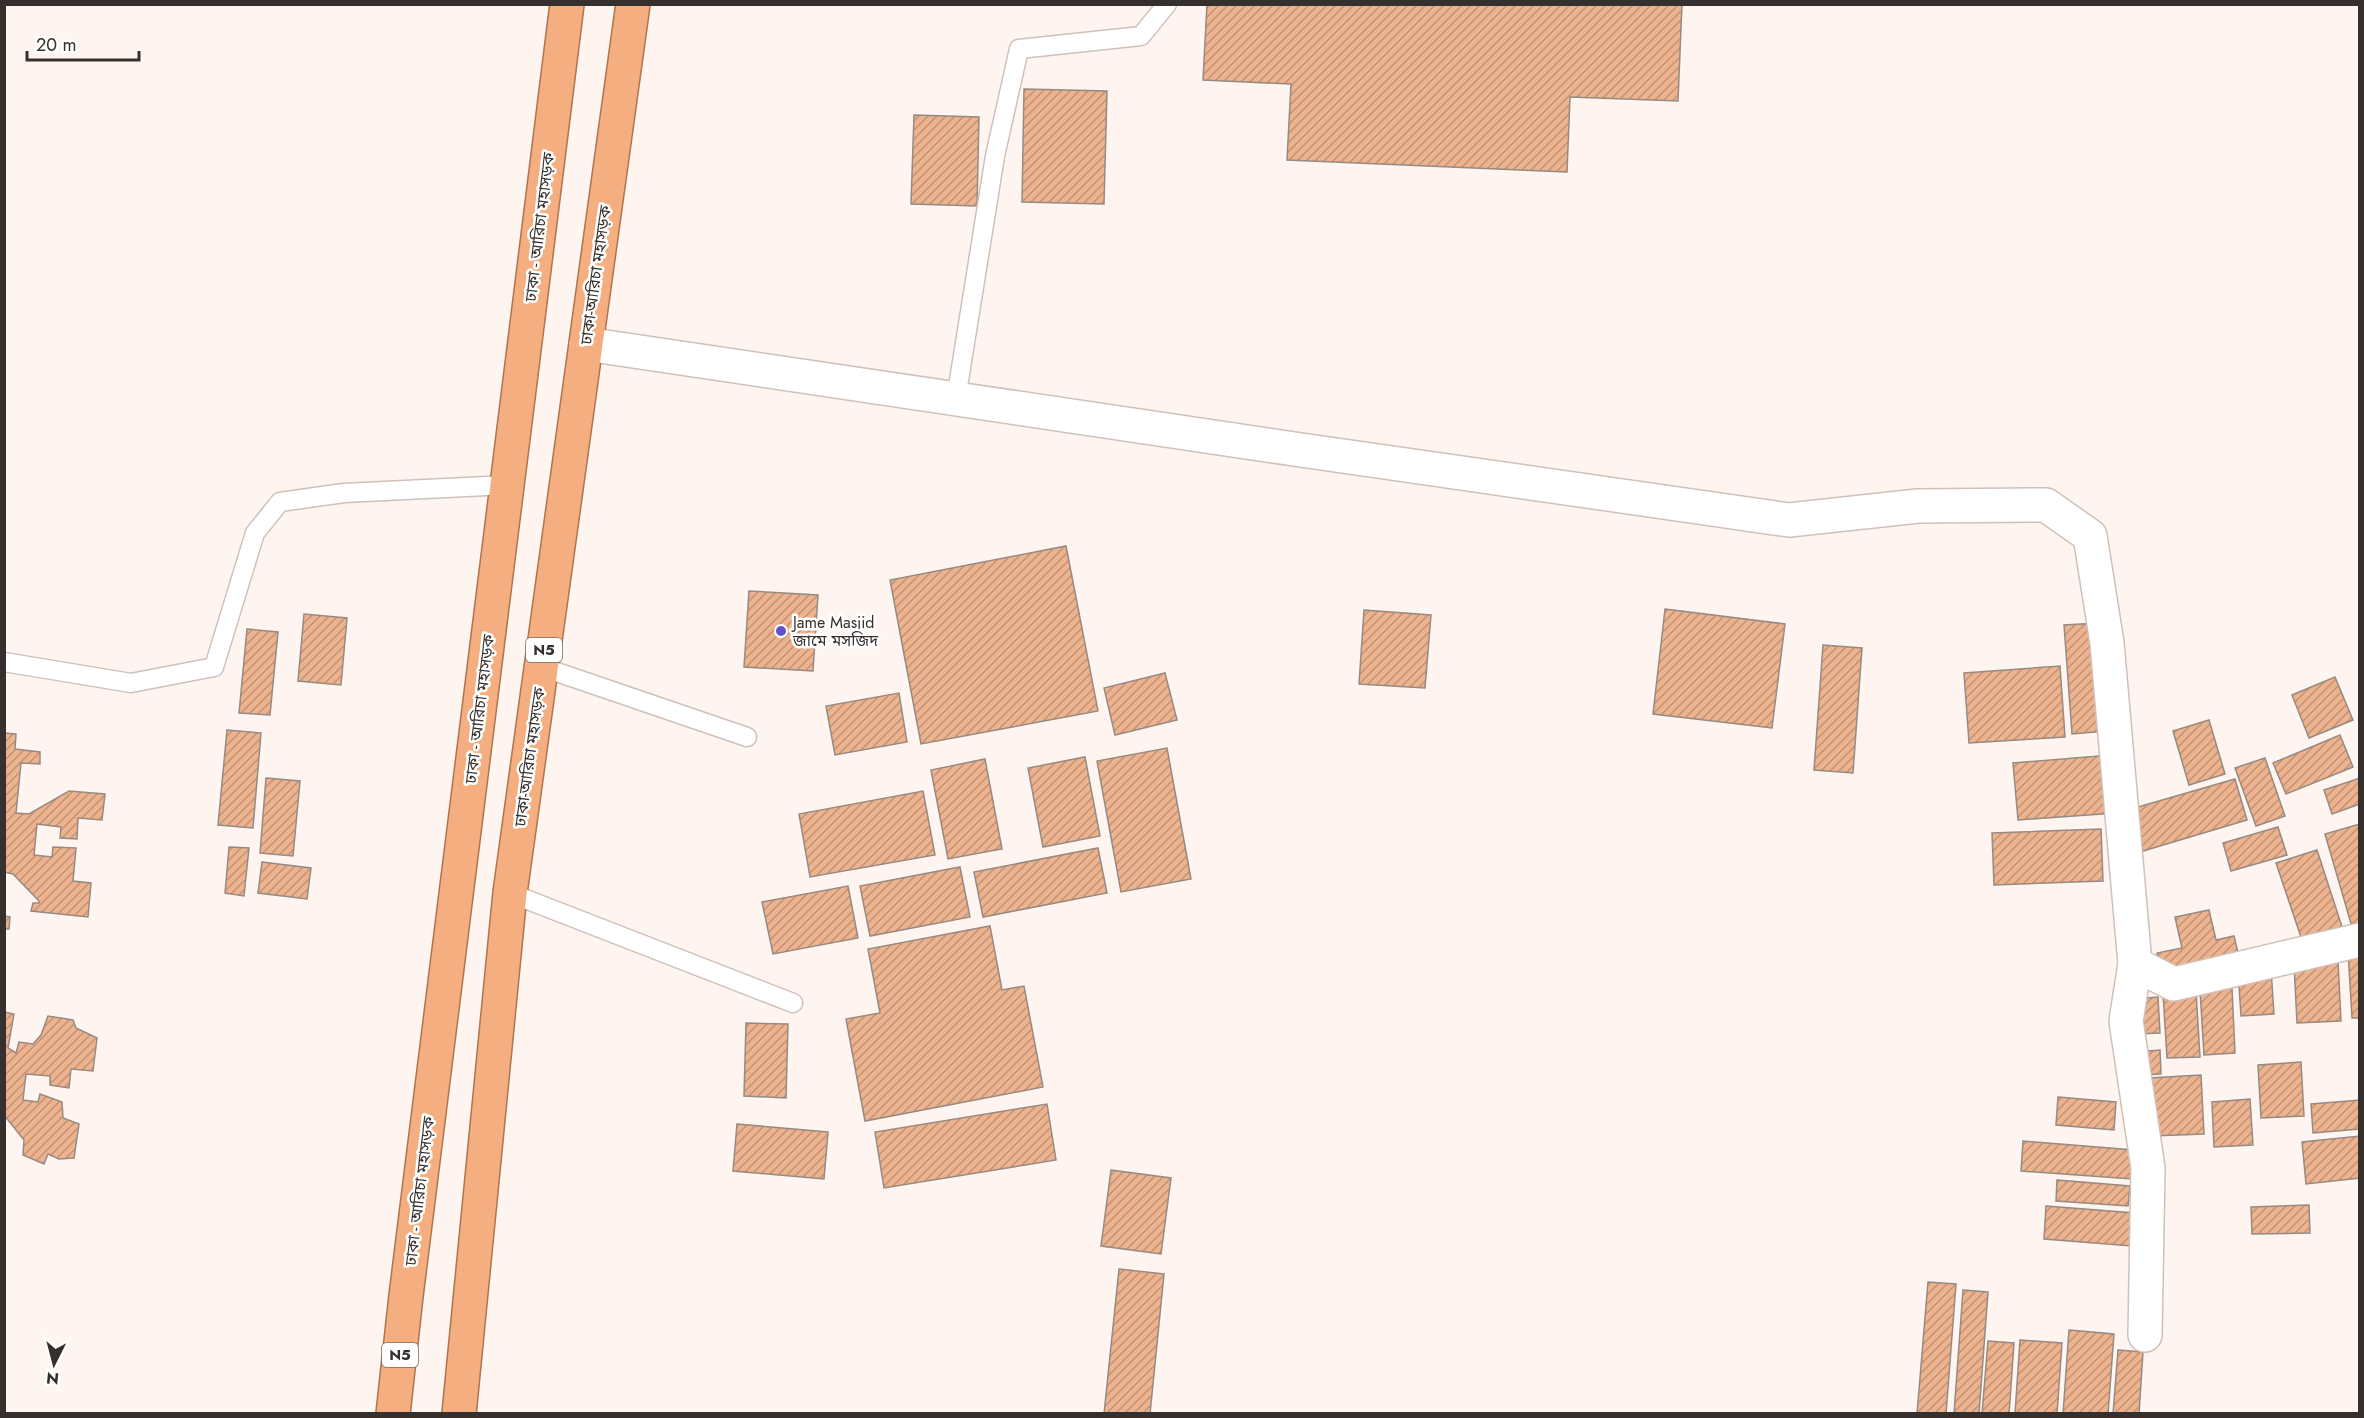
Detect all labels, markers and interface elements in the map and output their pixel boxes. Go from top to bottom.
scale bar [27,24,140,62]
text: 20 m [36,32,76,58]
street label: ঢাকা - আরিচা মহাসড়ক [519,150,560,304]
street label: ঢাকা-আরিচা মহাসড়ক [574,203,617,347]
place label: Jame Masjid জামে মসজিদ [791,611,879,652]
marker: Jame Masjid জামে মসজিদ [774,624,788,638]
street label: ঢাকা - আরিচা মহাসড়ক [459,632,500,786]
road number: N5 [526,638,562,662]
street label: ঢাকা-আরিচা মহাসড়ক [508,685,551,829]
street label: ঢাকা - আরিচা মহাসড়ক [399,1114,440,1268]
north arrow [24,1334,84,1394]
road number: N5 [382,1343,418,1367]
text: N [45,1366,60,1391]

